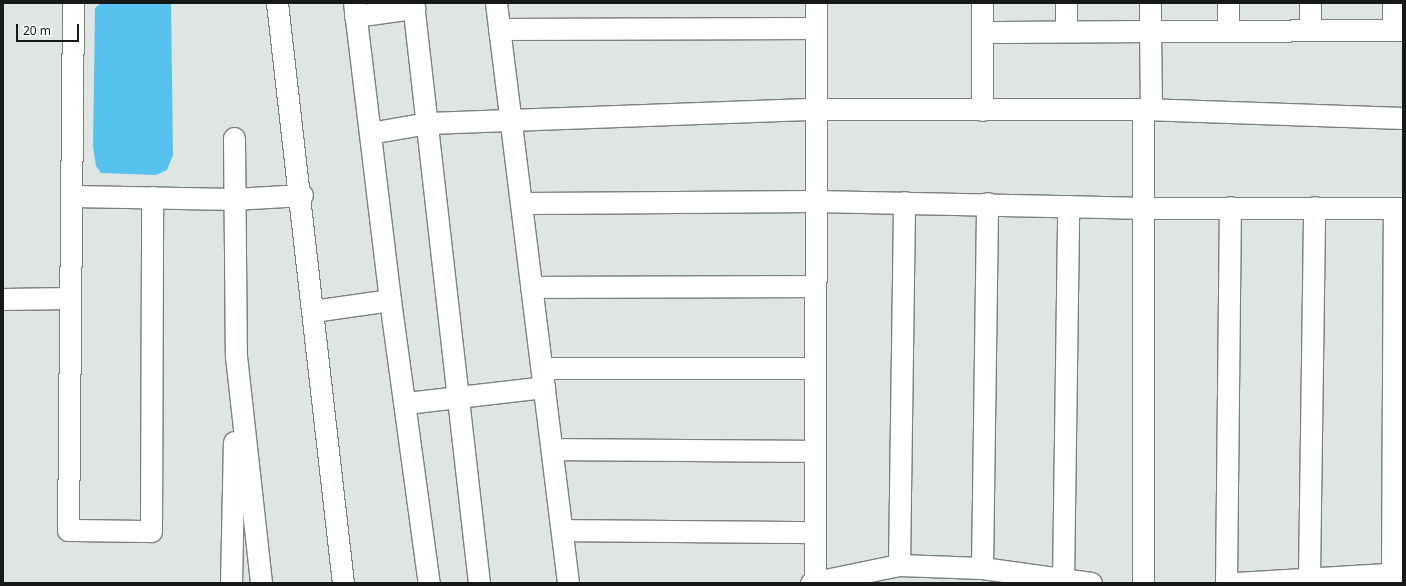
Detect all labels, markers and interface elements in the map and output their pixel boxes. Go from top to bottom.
scale bar [18,16,81,42]
text: 20 m [23,22,51,39]

